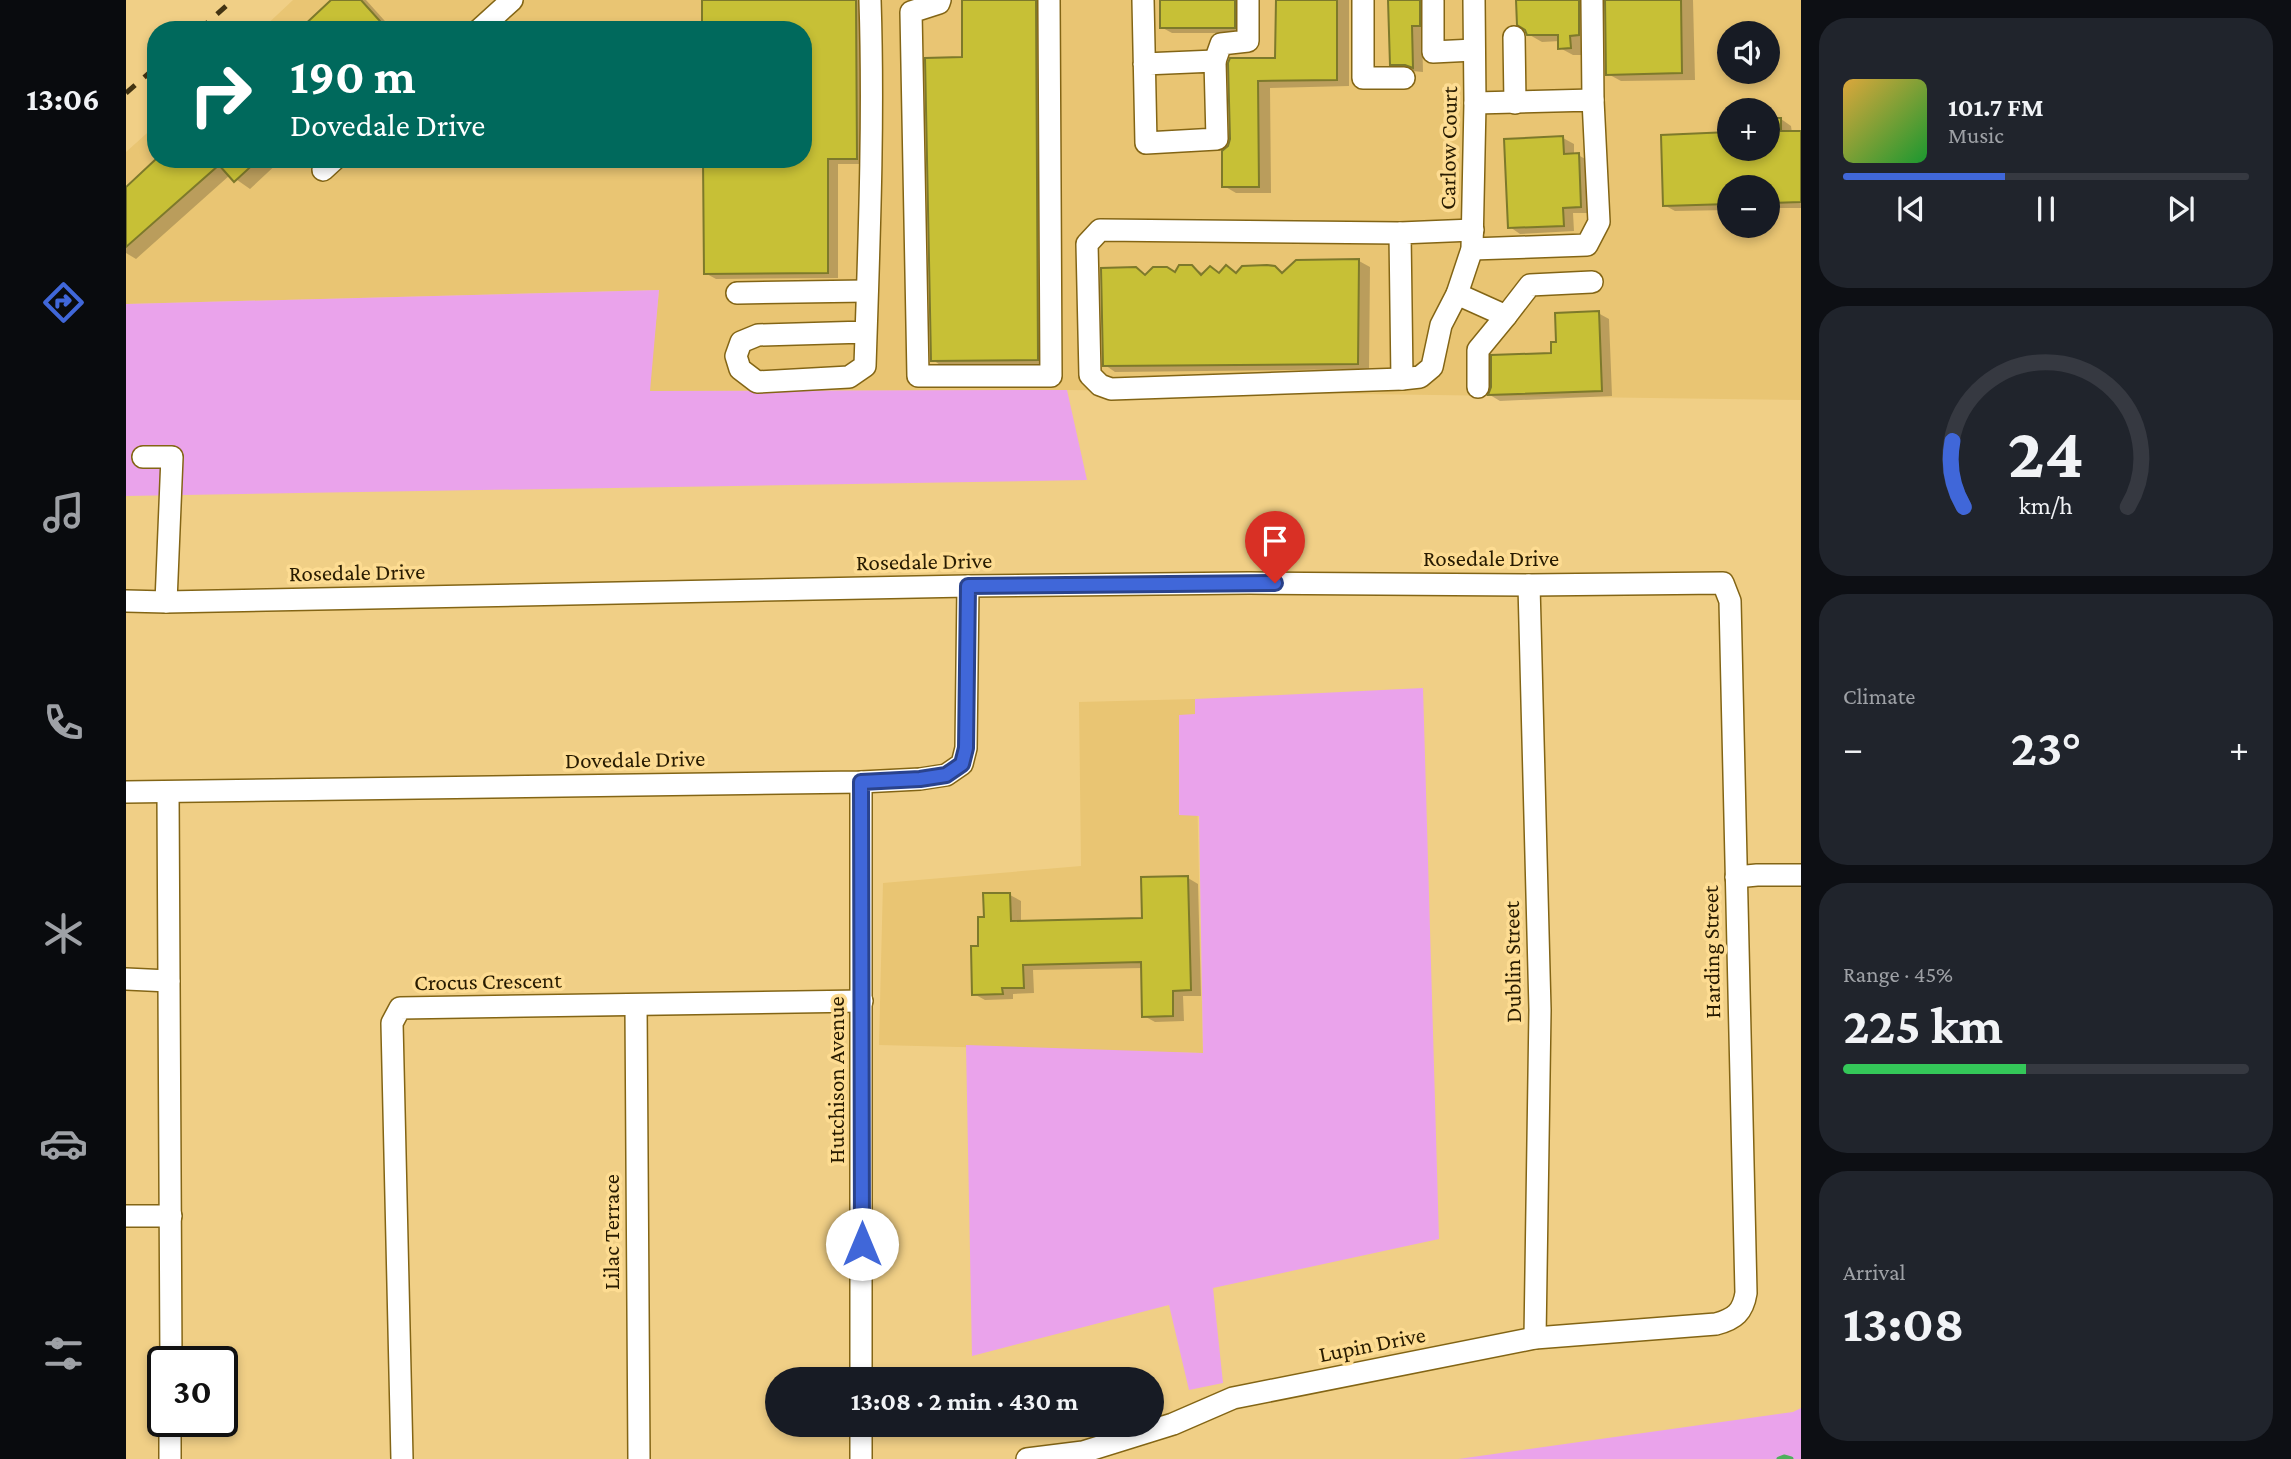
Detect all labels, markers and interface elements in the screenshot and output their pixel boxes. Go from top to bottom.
map controls [1717,21,1780,238]
button: sound [1717,21,1780,84]
icon: right [175,49,266,140]
text: 190 m [290,49,416,104]
text: 13:06 [26,81,100,117]
street label: Carlow Court [1434,86,1462,210]
text: 101.7 FM [1948,93,2044,122]
button: + [1717,98,1780,161]
text: Dovedale Drive [290,107,485,143]
text: Music [1948,122,2004,148]
button: − [1717,175,1780,238]
icon: previous [1892,190,1930,228]
icon: pause [2027,190,2065,228]
icon: next [2162,190,2200,228]
icon: directions [39,278,88,327]
text: 24 [2008,413,2084,494]
icon: music [39,488,88,537]
text: km/h [2019,492,2073,519]
pin [1245,511,1305,583]
icon: arrive [1256,522,1294,560]
street label: Rosedale Drive [1423,545,1559,571]
street label: Rosedale Drive [856,547,992,575]
street label: Rosedale Drive [289,558,425,586]
text: Climate [1843,683,1915,709]
icon: phone [39,698,88,747]
text: 23° [2010,718,2082,776]
text: − [1843,727,1863,769]
text: + [2229,727,2249,769]
street label: Dovedale Drive [565,745,705,773]
street label: Harding Street [1697,885,1725,1019]
street label: Dublin Street [1498,900,1526,1023]
icon: climate [39,909,88,958]
text: Range · 45% [1843,961,1953,987]
street label: Crocus Crescent [414,967,562,995]
street label: Hutchison Avenue [823,996,849,1164]
text: 225 km [1843,996,2003,1054]
icon: car [39,1119,88,1168]
street label: Lilac Terrace [598,1174,624,1290]
position arrow [825,1207,899,1281]
text: Arrival [1843,1259,1906,1285]
text: 13:08 [1843,1294,1964,1352]
street label: Lupin Drive [1316,1321,1428,1367]
icon: filters [39,1329,88,1378]
speed limit sign: 30 [147,1346,238,1437]
text: 13:08 · 2 min · 430 m [851,1387,1078,1416]

